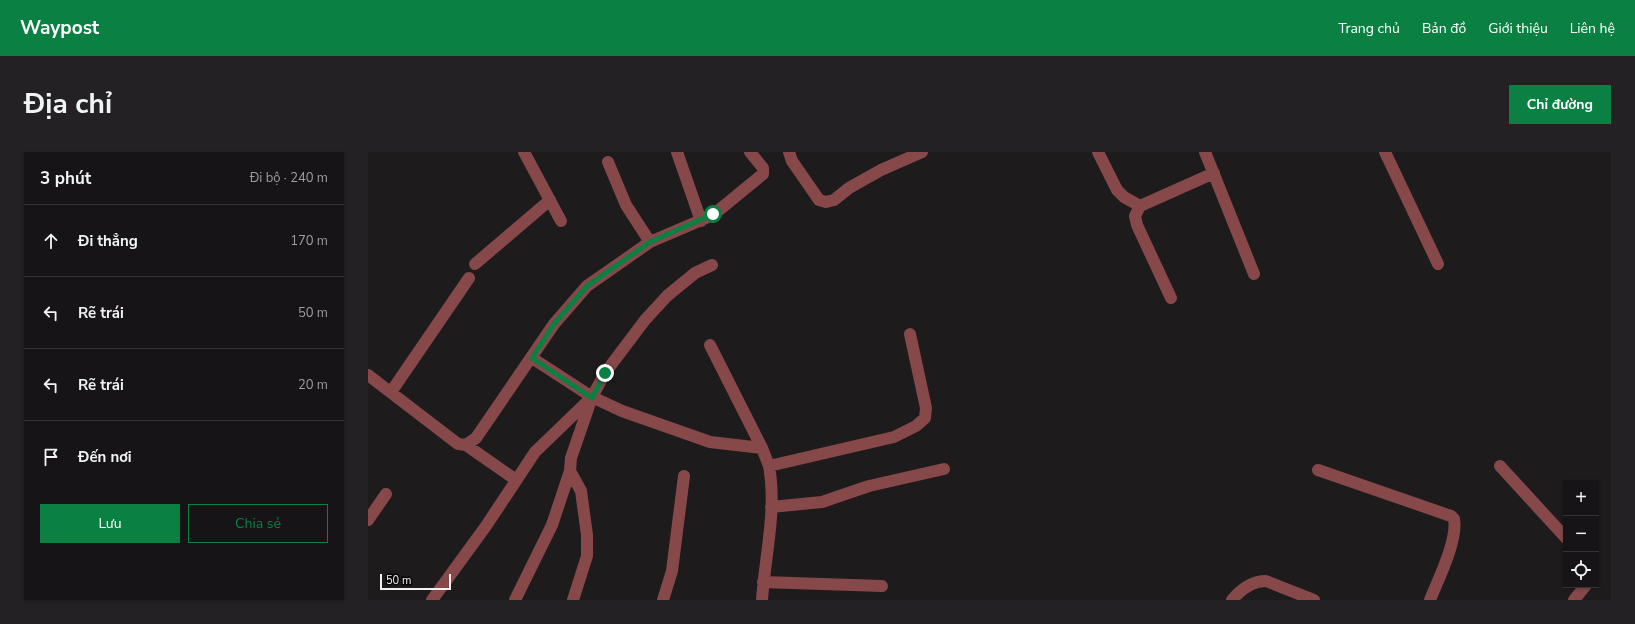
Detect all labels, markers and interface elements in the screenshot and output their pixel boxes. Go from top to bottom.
text: Waypost [20,15,99,41]
text: Trang chủ [1338,19,1400,38]
text: Bản đồ [1422,19,1466,38]
text: Giới thiệu [1488,19,1548,38]
text: Liên hệ [1570,19,1615,38]
text: Địa chỉ [24,85,112,123]
button: Chỉ đường [1509,85,1611,124]
text: 3 phút [40,167,91,190]
text: Đi bộ · 240 m [250,169,328,187]
route start [704,205,722,223]
icon: ahead [40,230,62,252]
text: Đi thẳng [78,231,138,251]
text: 170 m [290,232,328,250]
icon: left [40,302,62,324]
text: Rẽ trái [78,303,124,323]
text: 50 m [298,304,328,322]
route end [596,364,614,382]
icon: left [40,374,62,396]
text: Rẽ trái [78,375,124,395]
text: 20 m [298,376,328,394]
icon: arrive [40,446,62,468]
text: Đến nơi [78,447,132,467]
map controls [1563,480,1599,588]
button: + [1563,480,1599,516]
button: Lưu [40,504,180,543]
button: Chia sẻ [188,504,328,543]
button: − [1563,516,1599,552]
button: locate [1563,552,1599,588]
scale bar [380,572,451,591]
text: 50 m [386,573,411,588]

